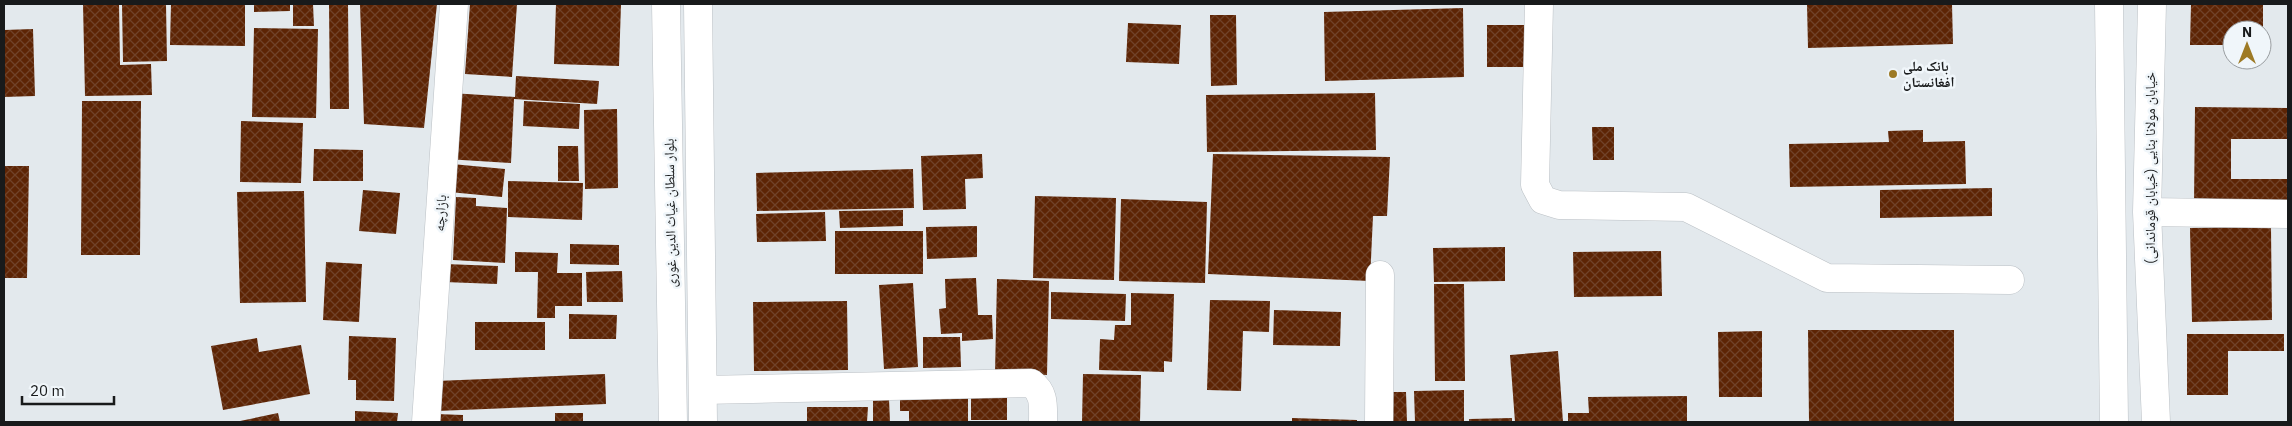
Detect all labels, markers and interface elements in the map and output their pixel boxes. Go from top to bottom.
north arrow [2222,20,2272,70]
text: N [2242,23,2252,41]
place label: بانک ملی افغانستان [1903,57,1954,91]
marker: بانک ملی افغانستان [1887,68,1899,80]
street label: خیابان مولانا بنایی (خیابان قوماندانی) [2141,72,2159,264]
street label: بلوار سلطان غیاث الدین غوری [660,138,680,288]
street label: بازارچه [430,194,450,232]
scale bar [22,374,115,406]
text: 20 m [30,381,65,400]

